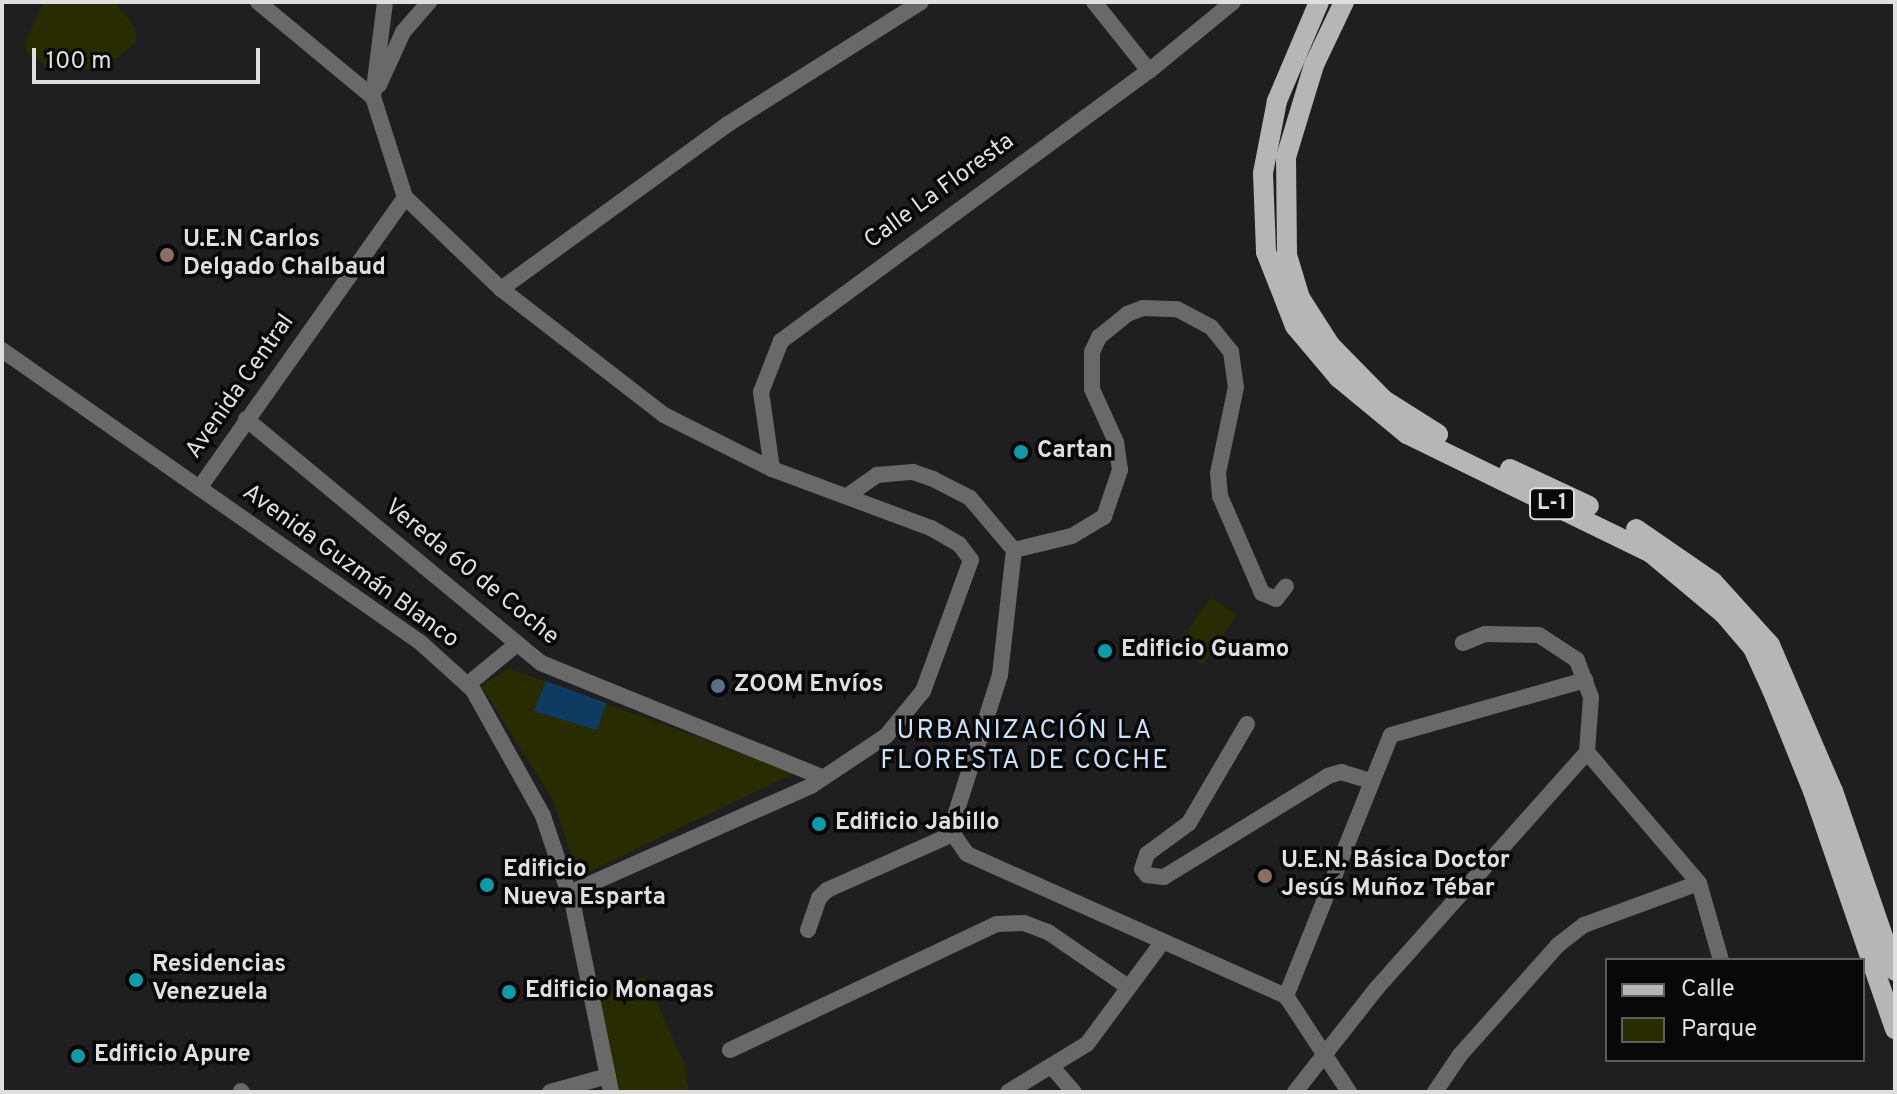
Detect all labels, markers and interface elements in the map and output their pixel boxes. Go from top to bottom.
scale bar [36,32,264,82]
text: 100 m [46,47,112,77]
street label: Calle La Floresta [860,128,1020,256]
place label: U.E.N Carlos Delgado Chalbaud [183,227,386,283]
marker: U.E.N Carlos Delgado Chalbaud [158,246,176,264]
street label: Avenida Central [181,309,301,465]
place label: Cartan [1037,438,1113,466]
marker: Cartan [1012,443,1030,461]
street label: Avenida Guzmán Blanco [236,479,464,655]
road number: L-1 [1528,486,1576,522]
street label: Vereda 60 de Coche [378,494,564,652]
place label: Edificio Guamo [1121,637,1289,665]
marker: Edificio Guamo [1096,642,1114,660]
place label: ZOOM Envíos [734,672,884,700]
marker: ZOOM Envíos [709,677,727,695]
district label: URBANIZACIÓN LA FLORESTA DE COCHE [880,716,1170,778]
place label: Edificio Jabillo [835,810,1000,838]
marker: Edificio Jabillo [810,815,828,833]
place label: U.E.N. Básica Doctor Jesús Muñoz Tébar [1281,848,1510,904]
place label: Edificio Nueva Esparta [503,857,666,913]
marker: U.E.N. Básica Doctor Jesús Muñoz Tébar [1256,867,1274,885]
marker: Edificio Nueva Esparta [478,876,496,894]
place label: Residencias Venezuela [152,952,286,1008]
legend [1605,958,1865,1062]
marker: Residencias Venezuela [127,971,145,989]
text: Calle [1681,975,1735,1005]
place label: Edificio Monagas [525,978,714,1006]
marker: Edificio Monagas [500,983,518,1001]
text: Parque [1681,1015,1757,1045]
place label: Edificio Apure [94,1042,252,1070]
marker: Edificio Apure [69,1047,87,1065]

